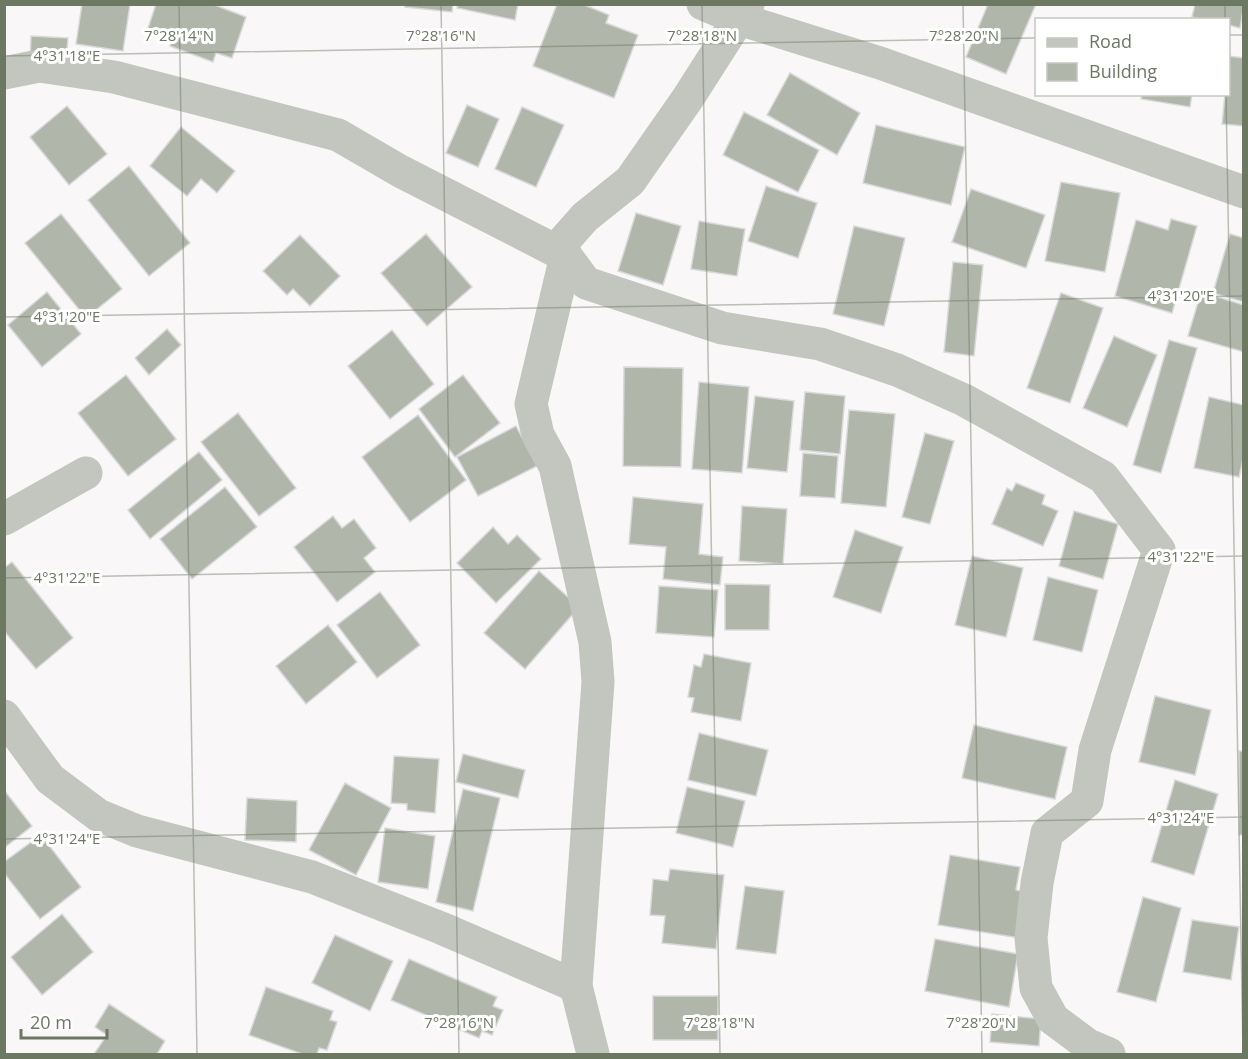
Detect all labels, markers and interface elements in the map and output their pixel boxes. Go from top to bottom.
legend [1035,18,1230,96]
text: 7°28'14"N [144,25,214,45]
text: 7°28'16"N [406,25,476,45]
text: 7°28'18"N [667,25,737,45]
text: 7°28'20"N [929,25,999,45]
text: Road [1089,29,1132,53]
text: 4°31'18"E [34,45,100,65]
text: Building [1089,59,1157,83]
text: 4°31'20"E [1148,285,1214,305]
text: 4°31'20"E [34,306,100,326]
text: 4°31'22"E [1148,546,1214,566]
text: 4°31'22"E [34,567,100,587]
text: 4°31'24"E [1148,807,1214,827]
text: 4°31'24"E [34,828,100,848]
scale bar [21,1002,106,1040]
text: 20 m [30,1010,72,1034]
text: 7°28'16"N [424,1012,494,1032]
text: 7°28'18"N [685,1012,755,1032]
text: 7°28'20"N [946,1012,1016,1032]

